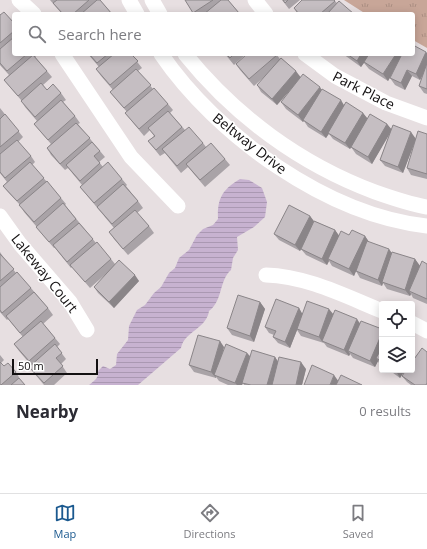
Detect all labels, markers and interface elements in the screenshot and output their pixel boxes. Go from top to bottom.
search box [12,12,415,56]
icon: search [26,23,48,45]
text: Search here [58,24,142,44]
street label: Park Place [330,66,398,114]
street label: Beltway Drive [209,108,291,178]
street label: Lakeway Court [7,230,83,316]
map controls [379,301,415,373]
button: locate [379,301,415,337]
button: layers [379,337,415,373]
scale bar [12,357,98,376]
text: 50 m [18,358,44,373]
text: Nearby [16,400,78,423]
text: 0 results [359,402,411,420]
tab: Map [54,502,76,541]
tab: Directions [184,502,236,541]
tab: Saved [343,502,373,541]

